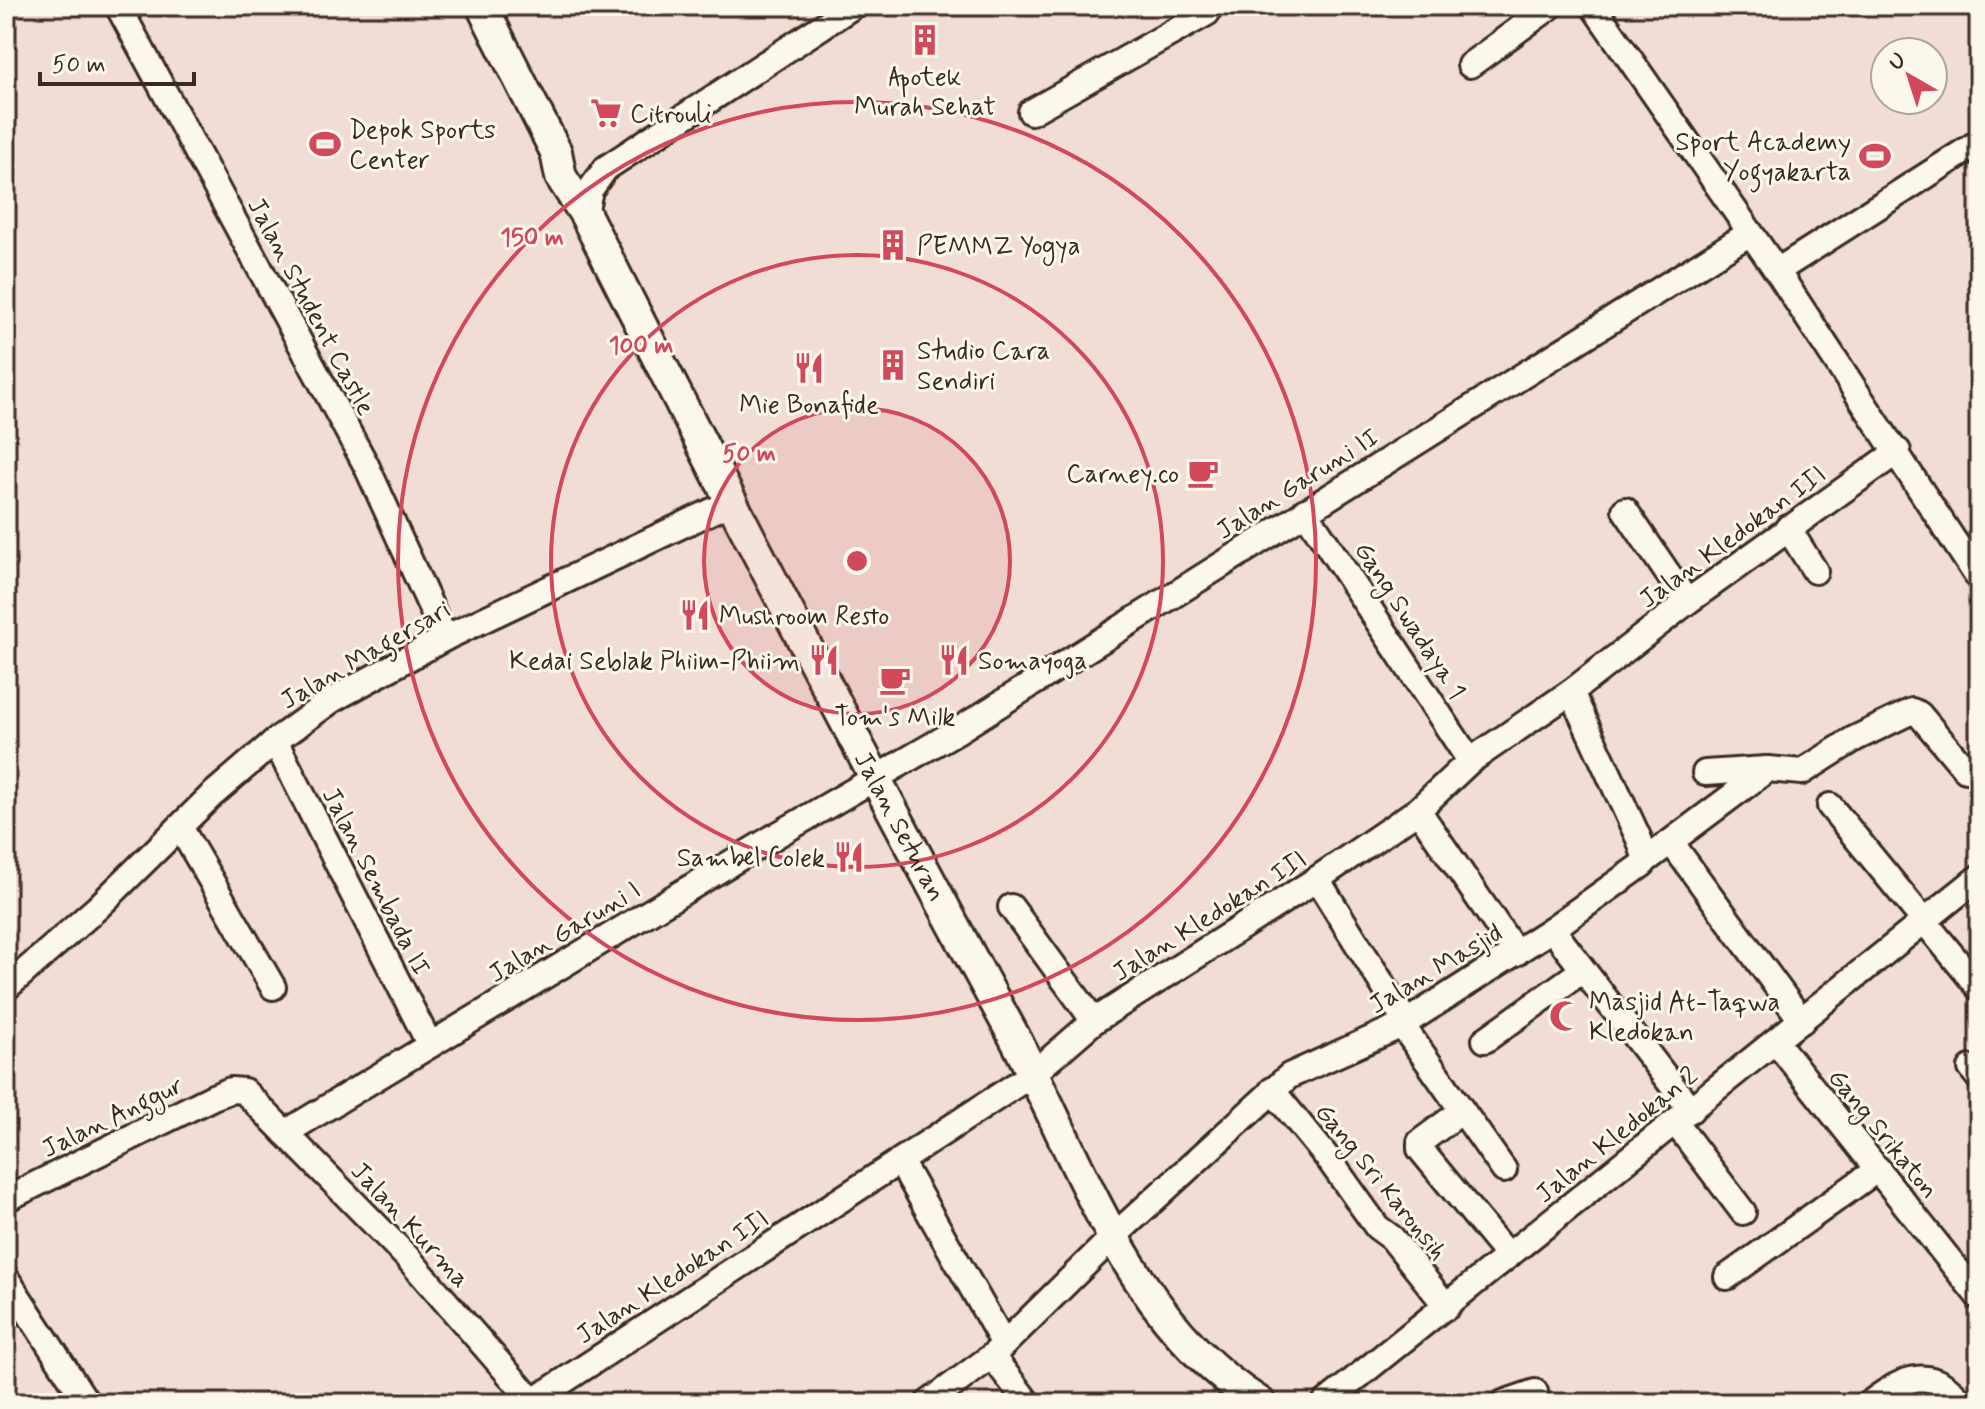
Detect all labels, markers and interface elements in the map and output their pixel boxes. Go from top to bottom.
building icon: Apotek Murah Sehat [908,23,942,57]
scale bar [40,36,194,86]
north arrow [1869,36,1949,116]
text: U [1883,47,1912,77]
text: 50 m [52,50,106,81]
place label: Apotek Murah Sehat [854,61,996,125]
supermarket icon: Citrouli [589,96,623,130]
place label: Citrouli [630,98,712,132]
place label: Depok Sports Center [349,114,496,178]
place label: Sport Academy Yogyakarta [1675,126,1851,193]
sports icon: Depok Sports Center [308,127,342,161]
sports icon: Sport Academy Yogyakarta [1858,139,1892,173]
street label: Jalan Student Castle [238,192,382,422]
text: 150 m [500,223,564,254]
building icon: PEMMZ Yogya [876,228,910,262]
place label: PEMMZ Yogya [917,230,1080,266]
text: 100 m [609,331,673,362]
place label: Studio Cara Sendiri [917,335,1050,399]
building icon: Studio Cara Sendiri [876,348,910,382]
restaurant icon: Mie Bonafide [792,351,826,385]
place label: Mie Bonafide [739,389,879,423]
street label: Jalan Garuni II [1210,421,1386,548]
text: 50 m [722,439,776,470]
cafe icon: Carney.co [1186,456,1220,490]
place label: Carney.co [1066,458,1179,492]
street label: Jalan Kledokan III [1633,458,1833,617]
street label: Gang Swadaya 1 [1344,536,1473,707]
centre of rings [843,547,871,575]
street label: Jalan Magersari [275,593,459,721]
restaurant icon: Mushroom Resto [678,598,712,632]
place label: Mushroom Resto [719,600,889,634]
restaurant icon: Kedai Seblak Phiim-Phiim [807,643,841,677]
restaurant icon: Somayoga [937,643,971,677]
place label: Kedai Seblak Phiim-Phiim [509,645,800,679]
place label: Somayoga [978,645,1088,679]
cafe icon: Tom's Milk [878,663,912,697]
place label: Tom's Milk [835,701,955,735]
street label: Jalan Seturan [845,746,953,908]
street label: Jalan Sembada II [313,782,437,982]
restaurant icon: Sambel Colek [832,840,866,874]
place label: Sambel Colek [677,842,825,876]
street label: Jalan Kledokan III [1106,843,1314,990]
street label: Jalan Garuni I [483,874,647,992]
street label: Jalan Masjid [1363,917,1509,1023]
place label: Masjid At-Taqwa Kledokan [1589,986,1780,1050]
mosque icon: Masjid At-Taqwa Kledokan [1548,999,1582,1033]
street label: Jalan Kledokan 2 [1529,1059,1706,1211]
street label: Gang Srikaton [1818,1062,1945,1208]
street label: Jalan Anggur [37,1069,191,1169]
street label: Gang Sri Karonsih [1305,1097,1454,1269]
street label: Jalan Kurma [342,1155,477,1296]
street label: Jalan Kledokan III [570,1203,776,1353]

